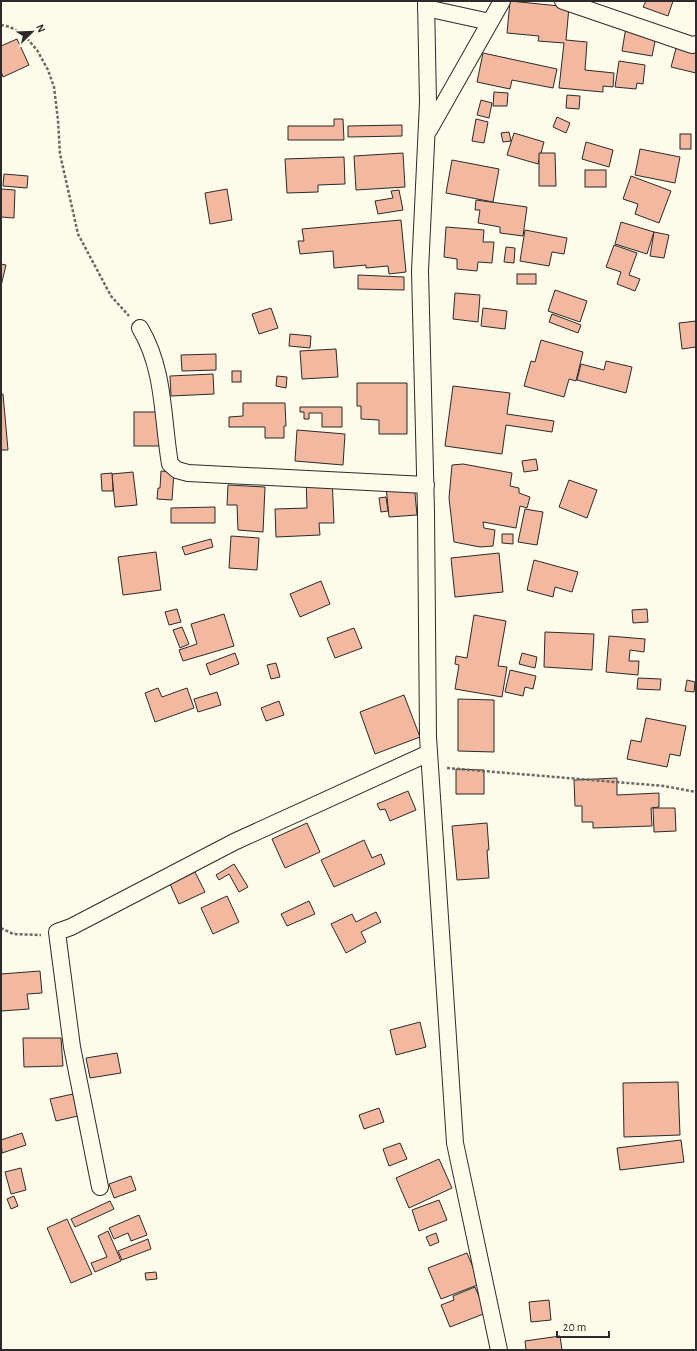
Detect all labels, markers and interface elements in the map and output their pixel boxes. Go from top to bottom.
north arrow [12,12,52,52]
text: N [34,23,47,34]
scale bar [557,1313,609,1339]
text: 20 m [563,1321,586,1333]

